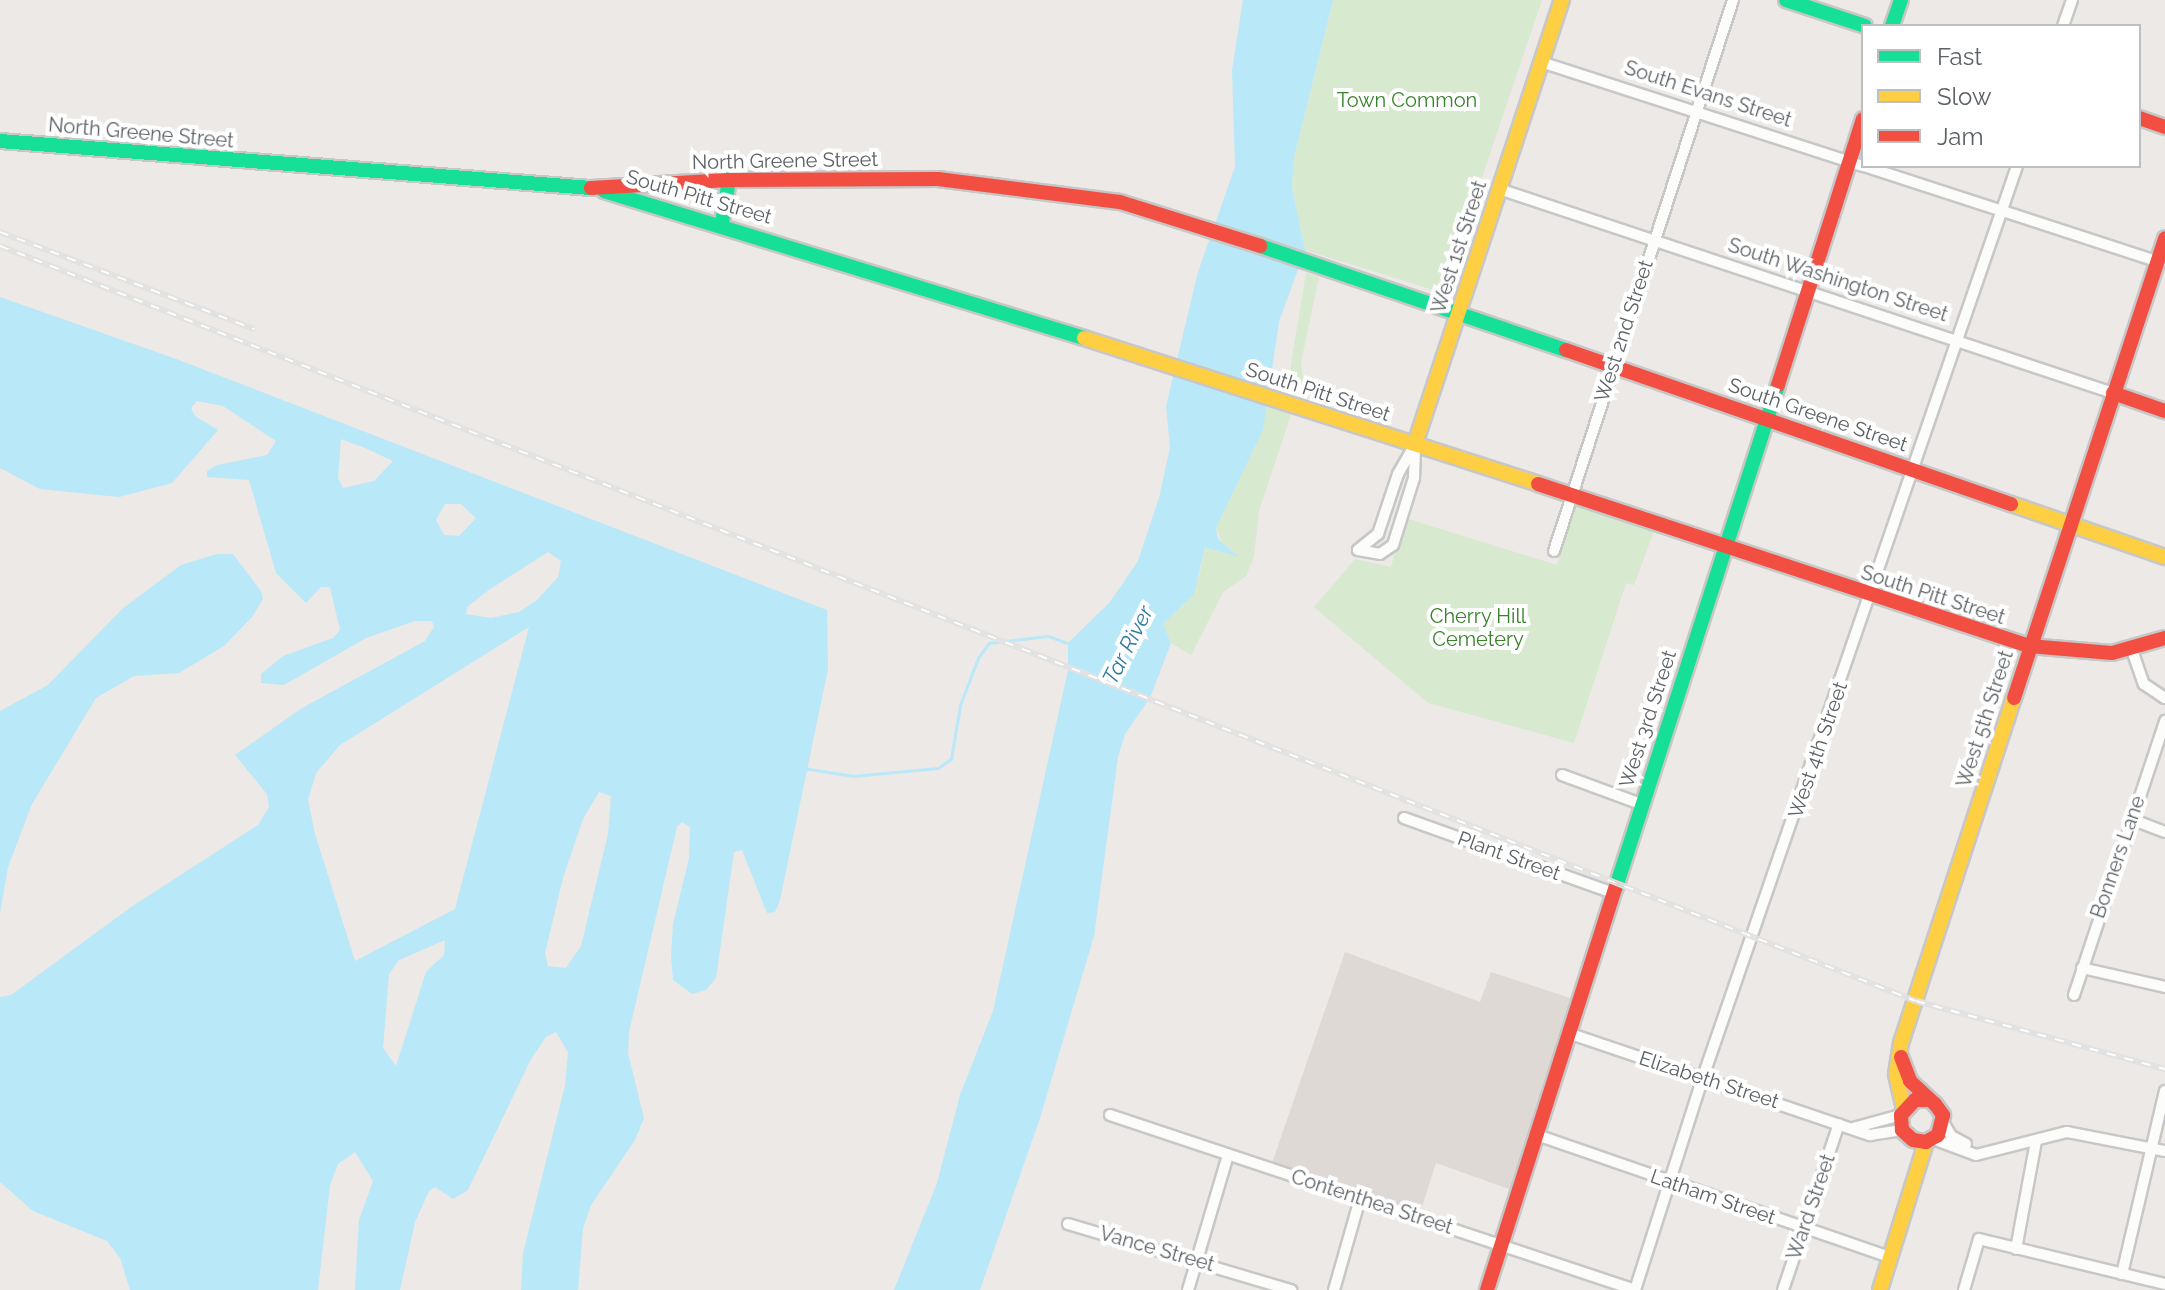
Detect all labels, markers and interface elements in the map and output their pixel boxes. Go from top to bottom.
legend [1861,24,2141,168]
text: Fast [1937,42,1982,71]
street label: South Evans Street [1621,56,1795,132]
text: Slow [1937,82,1991,111]
park label: Town Common [1337,88,1477,112]
street label: North Greene Street [47,113,235,153]
text: Jam [1937,122,1983,151]
street label: North Greene Street [692,147,878,175]
street label: South Pitt Street [624,165,774,229]
street label: West 1st Street [1426,178,1492,316]
street label: South Washington Street [1725,233,1951,327]
street label: West 2nd Street [1590,257,1658,405]
street label: South Pitt Street [1243,357,1393,427]
street label: South Greene Street [1725,373,1911,457]
street label: South Pitt Street [1858,560,2008,630]
water label: Tar River [1097,601,1159,689]
park label: Cherry Hill Cemetery [1429,605,1527,652]
street label: West 3rd Street [1614,647,1682,791]
street label: West 5th Street [1952,647,2018,791]
street label: West 4th Street [1783,679,1853,821]
street label: Bonners Lane [2086,793,2150,921]
street label: Plant Street [1454,826,1564,886]
street label: Elizabeth Street [1636,1046,1782,1114]
street label: Ward Street [1782,1151,1840,1263]
street label: Latham Street [1647,1164,1779,1230]
street label: Contenthea Street [1288,1165,1456,1239]
street label: Vance Street [1097,1221,1217,1277]

